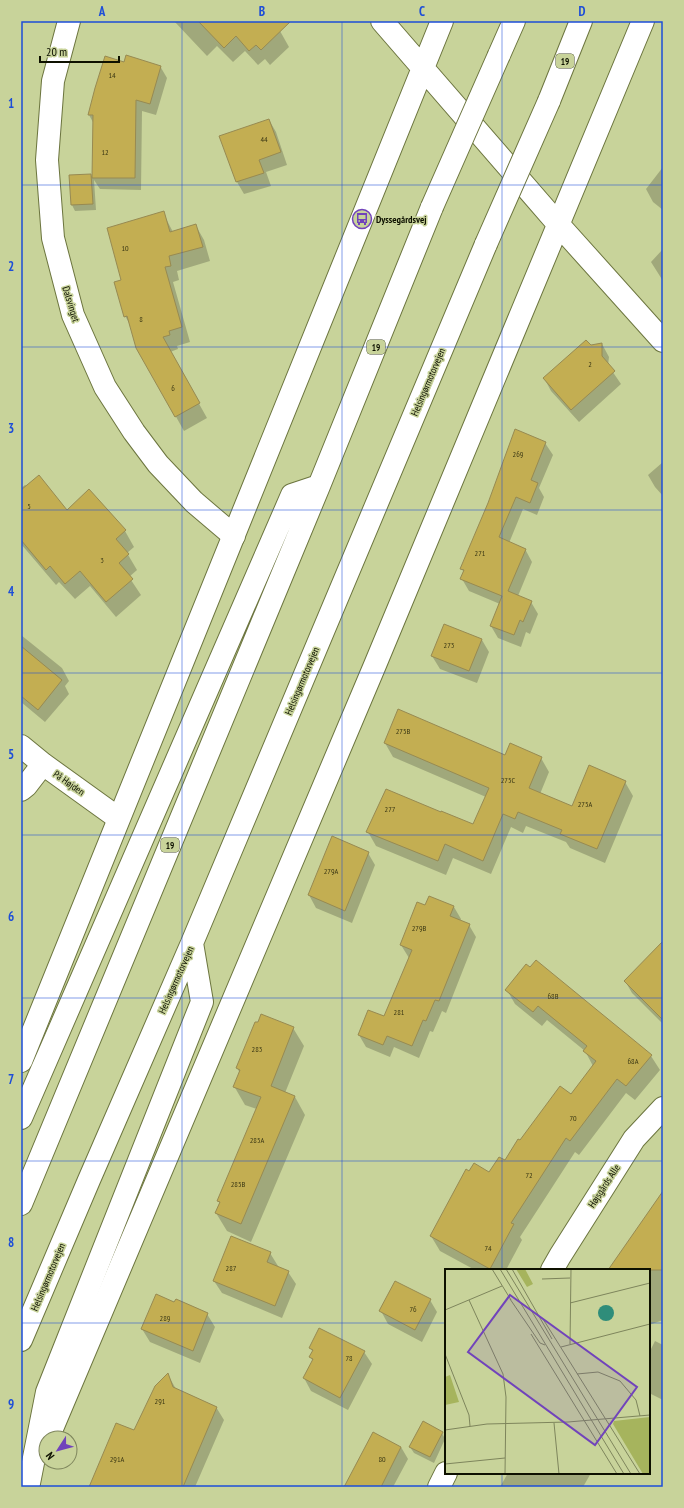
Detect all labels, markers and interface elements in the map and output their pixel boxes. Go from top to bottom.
text: A [98,3,106,20]
text: B [259,3,265,20]
text: C [419,3,425,20]
text: D [579,3,586,20]
scale bar [40,38,119,64]
text: 20 m [46,44,67,59]
road number: 19 [556,54,574,68]
house number: 14 [108,70,116,80]
text: 1 [8,95,14,112]
house number: 44 [260,134,268,144]
house number: 12 [101,147,109,157]
bus stop icon: Dyssegårdsvej [351,208,373,230]
place label: Dyssegårdsvej [376,213,426,226]
house number: 10 [121,243,129,253]
text: 2 [8,258,14,275]
street label: Dalsvinget [59,285,83,324]
house number: 8 [139,314,143,324]
road number: 19 [367,340,385,354]
street label: Helsingørmotorvejen [408,346,448,418]
house number: 2 [588,359,592,369]
house number: 6 [171,383,175,393]
text: 3 [8,420,14,437]
house number: 269 [513,449,524,459]
house number: 5 [27,501,31,511]
house number: 271 [475,548,486,558]
house number: 3 [100,555,104,565]
text: 4 [8,583,15,600]
house number: 273 [444,640,455,650]
street label: Helsingørmotorvejen [282,645,322,717]
house number: 275B [396,726,411,736]
text: 5 [8,746,14,763]
street label: På Højden [51,768,87,798]
house number: 275C [501,775,516,785]
house number: 275A [578,799,593,809]
house number: 277 [385,804,396,814]
road number: 19 [161,838,179,852]
house number: 279A [324,866,339,876]
text: 6 [8,908,14,925]
house number: 279B [412,923,427,933]
street label: Helsingørmotorvejen [155,944,197,1016]
house number: 68B [548,991,559,1001]
house number: 281 [394,1007,405,1017]
house number: 283 [252,1044,263,1054]
house number: 68A [628,1056,639,1066]
text: 7 [8,1071,14,1088]
house number: 70 [569,1113,577,1123]
house number: 285A [250,1135,265,1145]
street label: Højsgårds Alle [585,1162,623,1210]
house number: 72 [525,1170,533,1180]
house number: 285B [231,1179,246,1189]
text: 8 [8,1234,14,1251]
street label: Helsingørmotorvejen [28,1241,68,1313]
house number: 74 [484,1243,492,1253]
house number: 287 [226,1263,237,1273]
inset map [445,1269,650,1474]
house number: 76 [409,1304,417,1314]
house number: 289 [160,1313,171,1323]
house number: 78 [345,1353,353,1363]
text: 9 [8,1396,14,1413]
house number: 291 [155,1396,166,1406]
north arrow [38,1430,78,1470]
text: N [42,1449,57,1462]
house number: 291A [110,1454,125,1464]
house number: 80 [378,1454,386,1464]

